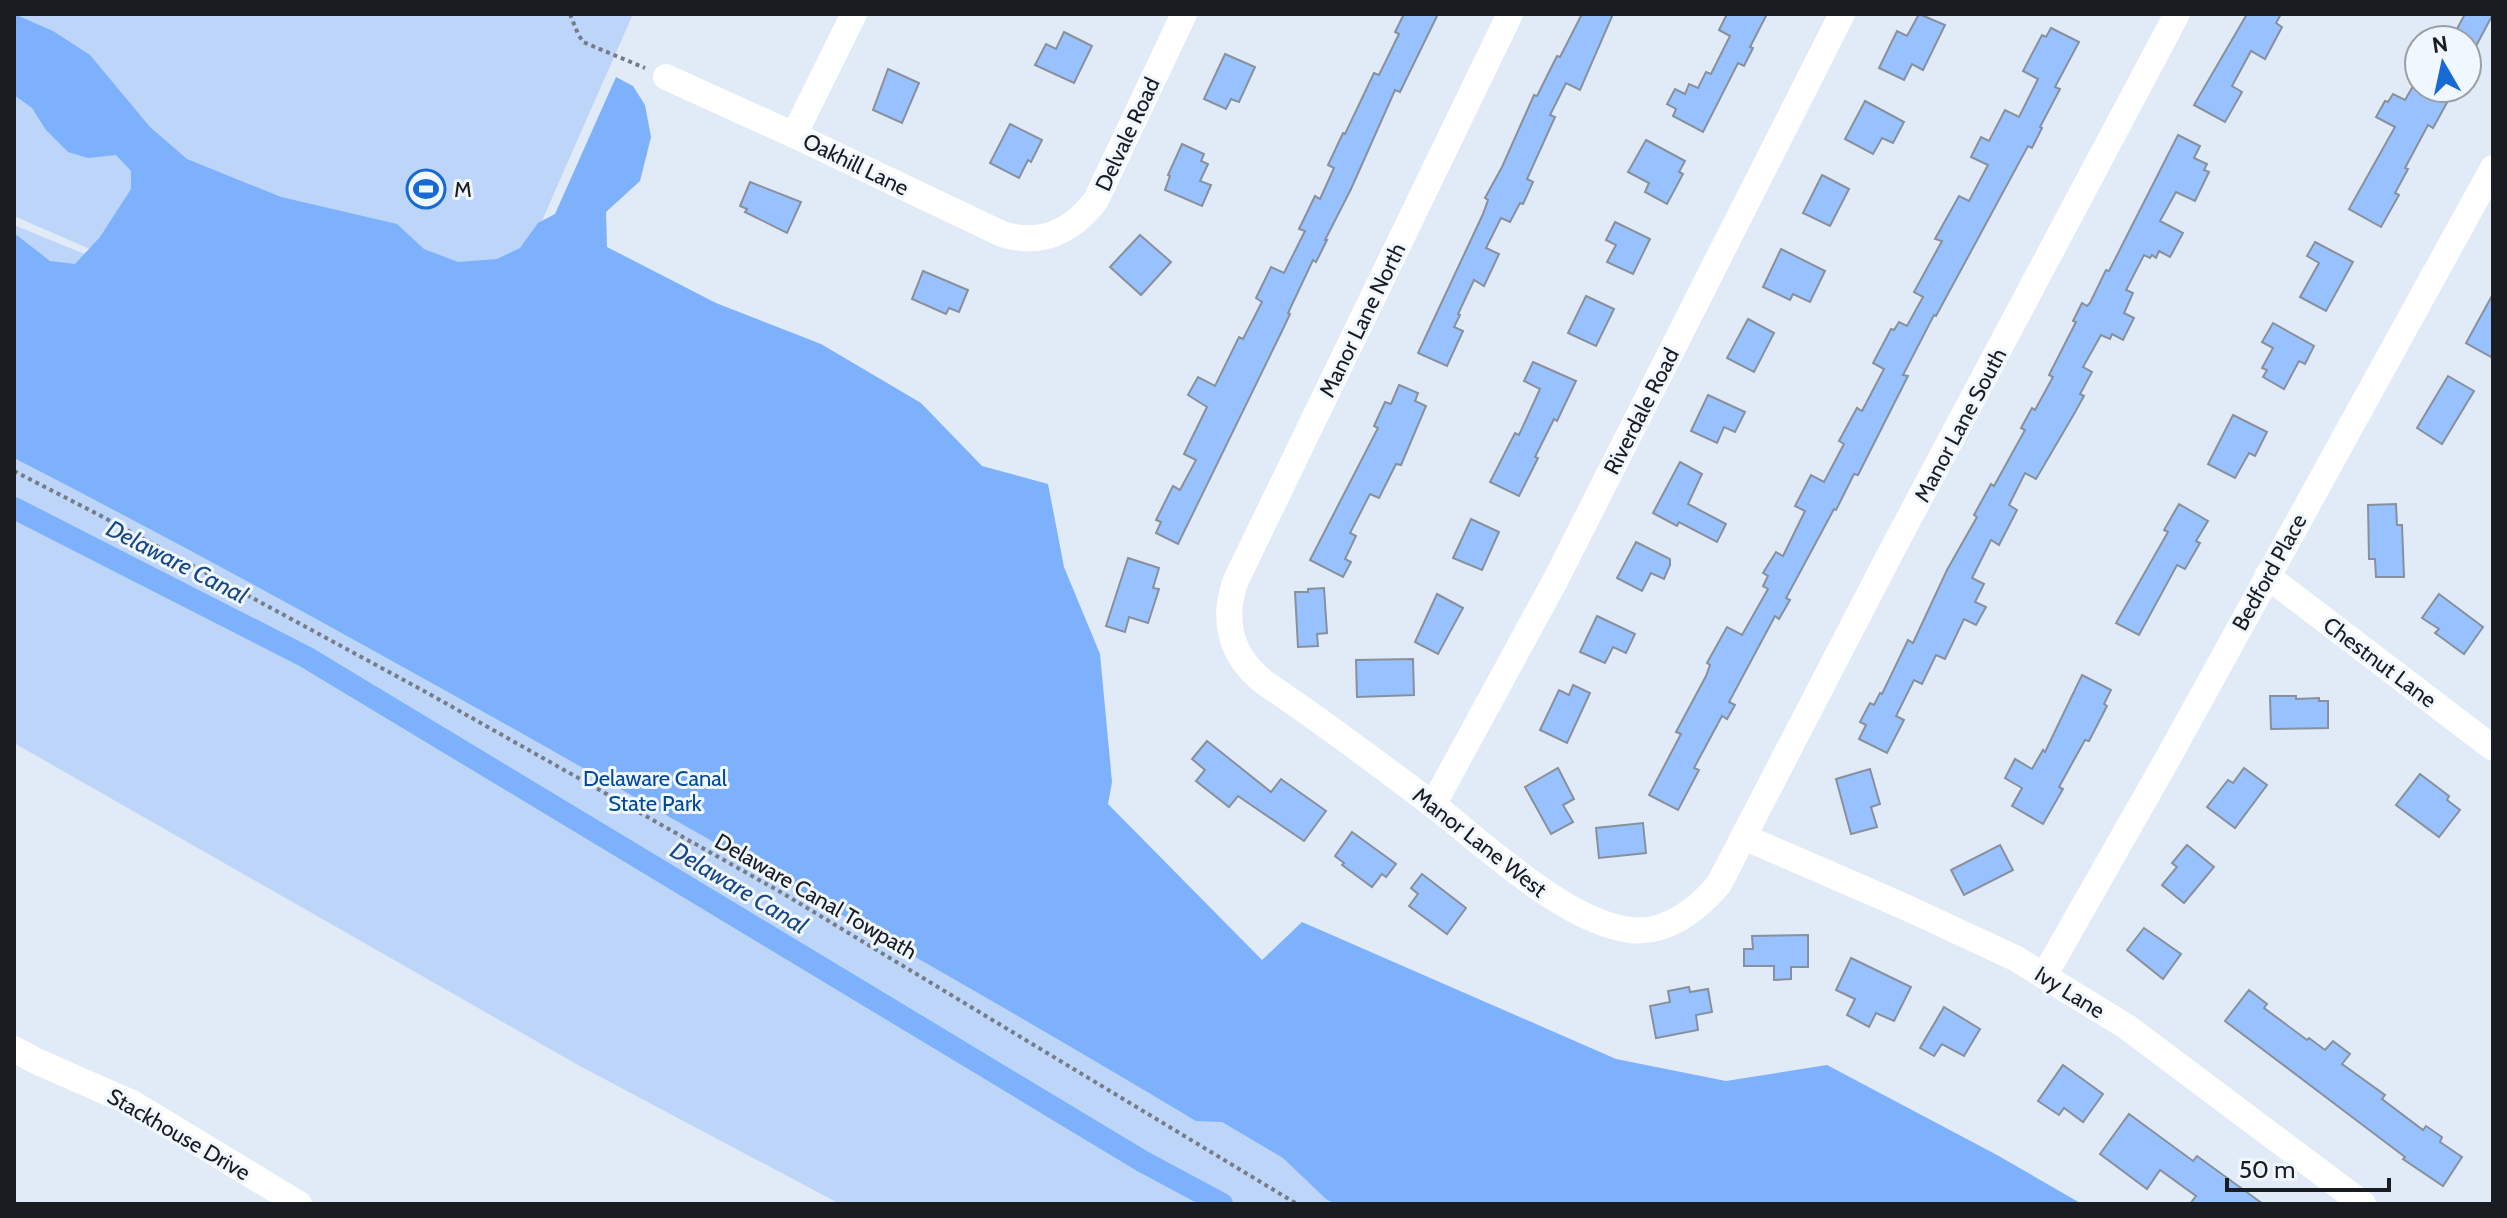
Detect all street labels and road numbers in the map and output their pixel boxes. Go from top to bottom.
street label: Delvale Road [1089,73,1166,195]
street label: Oakhill Lane [799,127,913,202]
street label: Manor Lane North [1313,239,1411,402]
street label: Riverdale Road [1598,344,1685,479]
street label: Manor Lane South [1908,344,2012,507]
street label: Bedford Place [2226,509,2312,635]
street label: Chestnut Lane [2318,611,2442,714]
street label: Manor Lane West [1407,782,1552,903]
street label: Delaware Canal Towpath [710,828,922,965]
street label: Ivy Lane [2030,960,2110,1024]
street label: Stackhouse Drive [102,1083,255,1186]

